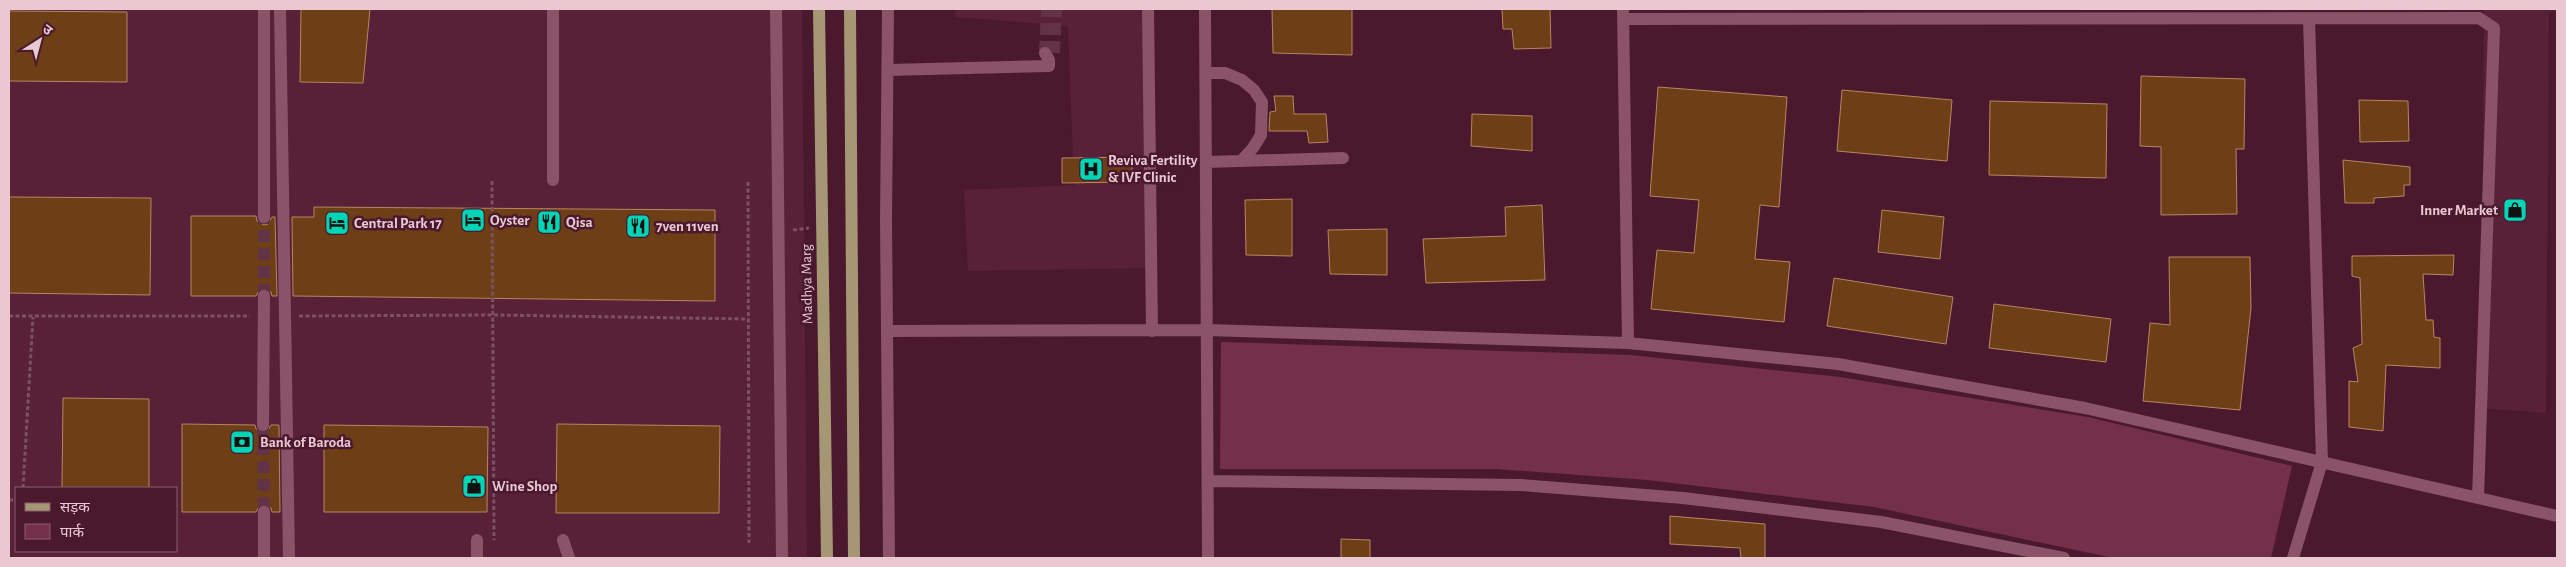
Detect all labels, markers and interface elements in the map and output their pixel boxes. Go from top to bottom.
north arrow [15,15,65,65]
text: उ [40,22,55,39]
place label: Reviva Fertility & IVF Clinic [1108,153,1198,185]
hospital icon: Reviva Fertility & IVF Clinic [1078,156,1104,182]
shop icon: Inner Market [2502,197,2528,223]
place label: Inner Market [2420,203,2498,218]
hotel icon: Oyster [460,207,486,233]
restaurant icon: Qisa [536,209,562,235]
hotel icon: Central Park 17 [324,210,350,236]
place label: Oyster [490,213,530,228]
restaurant icon: 7ven 11ven [625,213,651,239]
place label: Qisa [566,215,593,230]
place label: Central Park 17 [354,216,442,231]
place label: 7ven 11ven [656,219,719,234]
street label: Madhya Marg [799,243,815,324]
bank icon: Bank of Baroda [229,429,255,455]
place label: Bank of Baroda [260,435,351,450]
shop icon: Wine Shop [461,473,487,499]
place label: Wine Shop [492,479,558,494]
legend [15,487,178,552]
text: सड़क [60,500,90,515]
text: पार्क [60,523,84,540]

